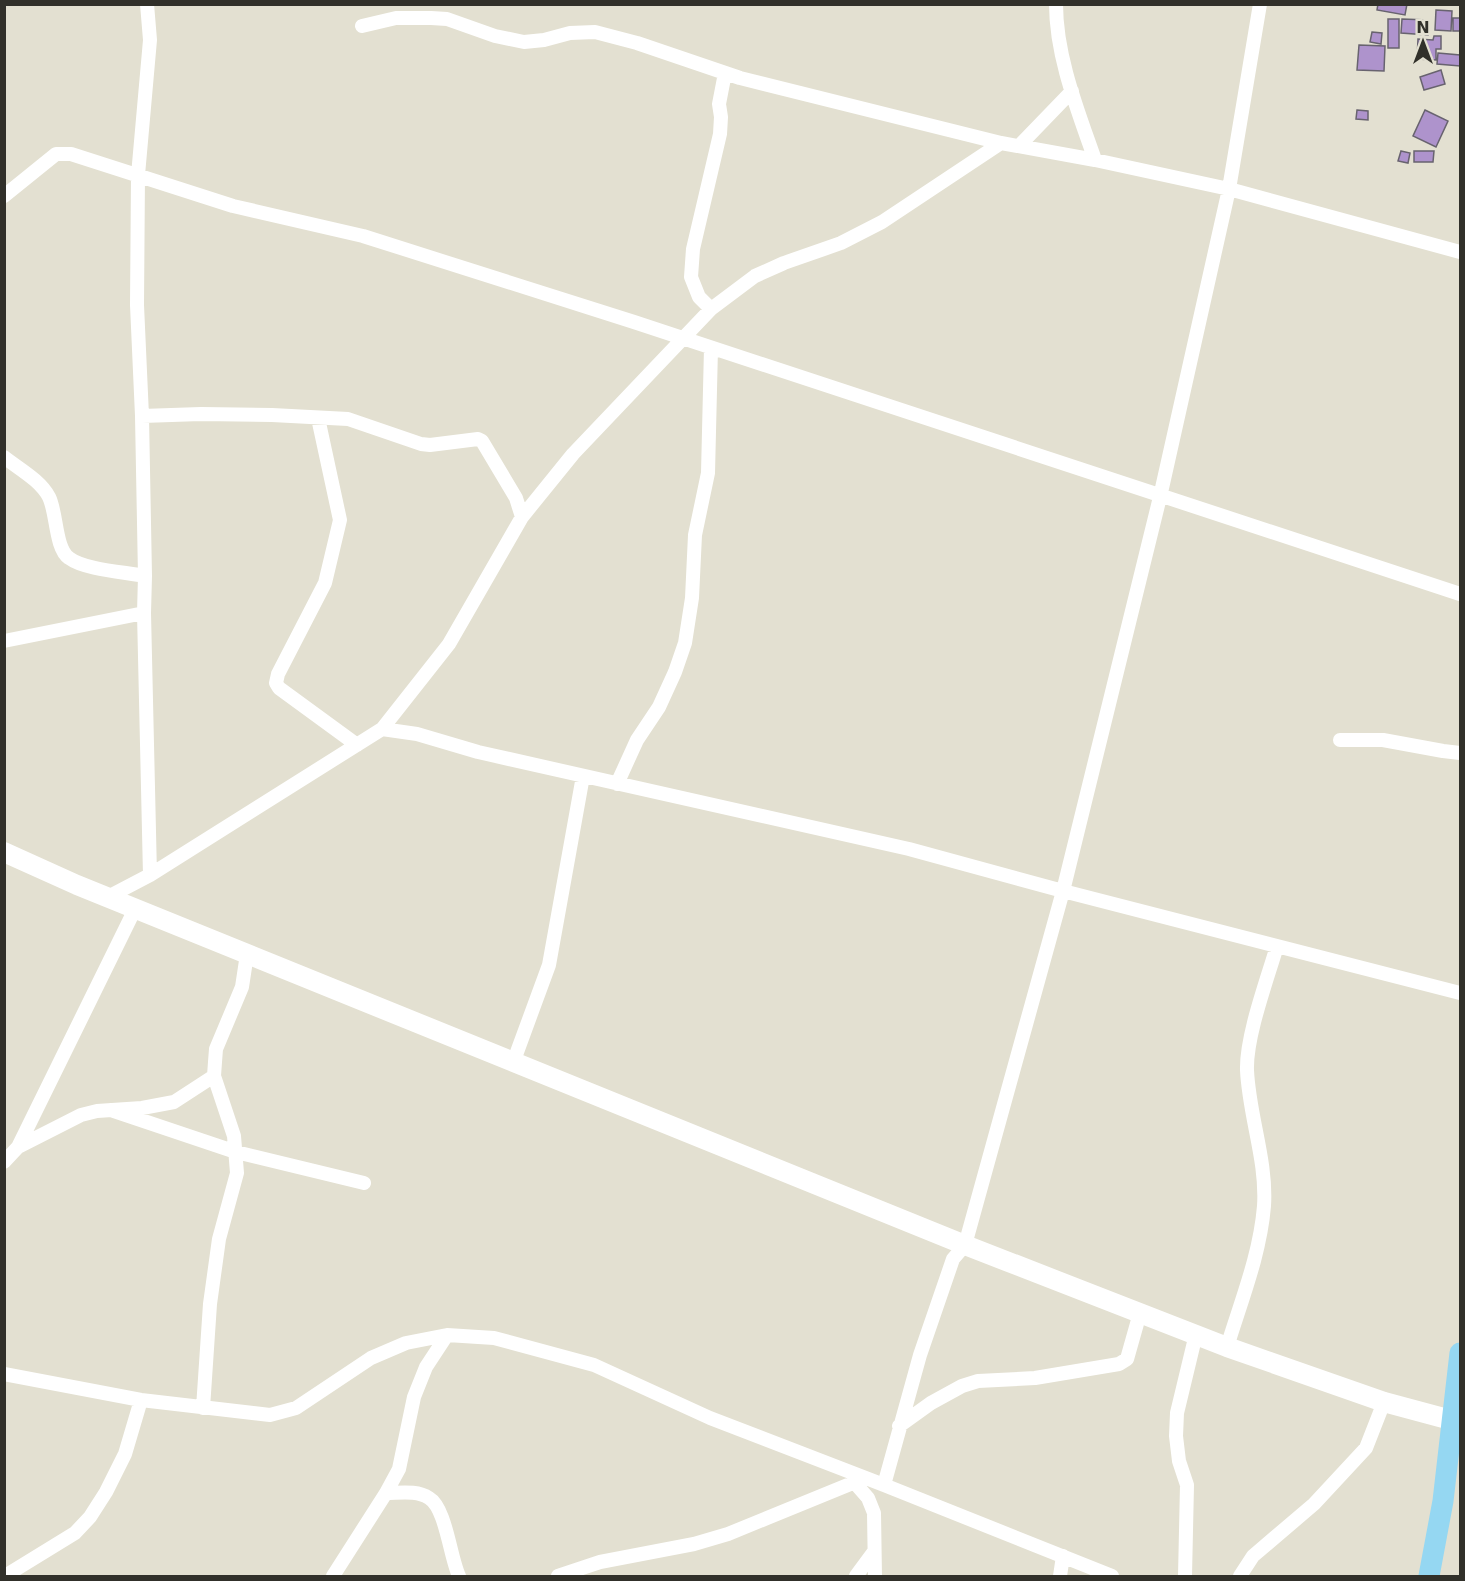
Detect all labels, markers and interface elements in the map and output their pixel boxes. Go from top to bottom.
north arrow [1393,12,1453,72]
text: N [1416,18,1430,37]

